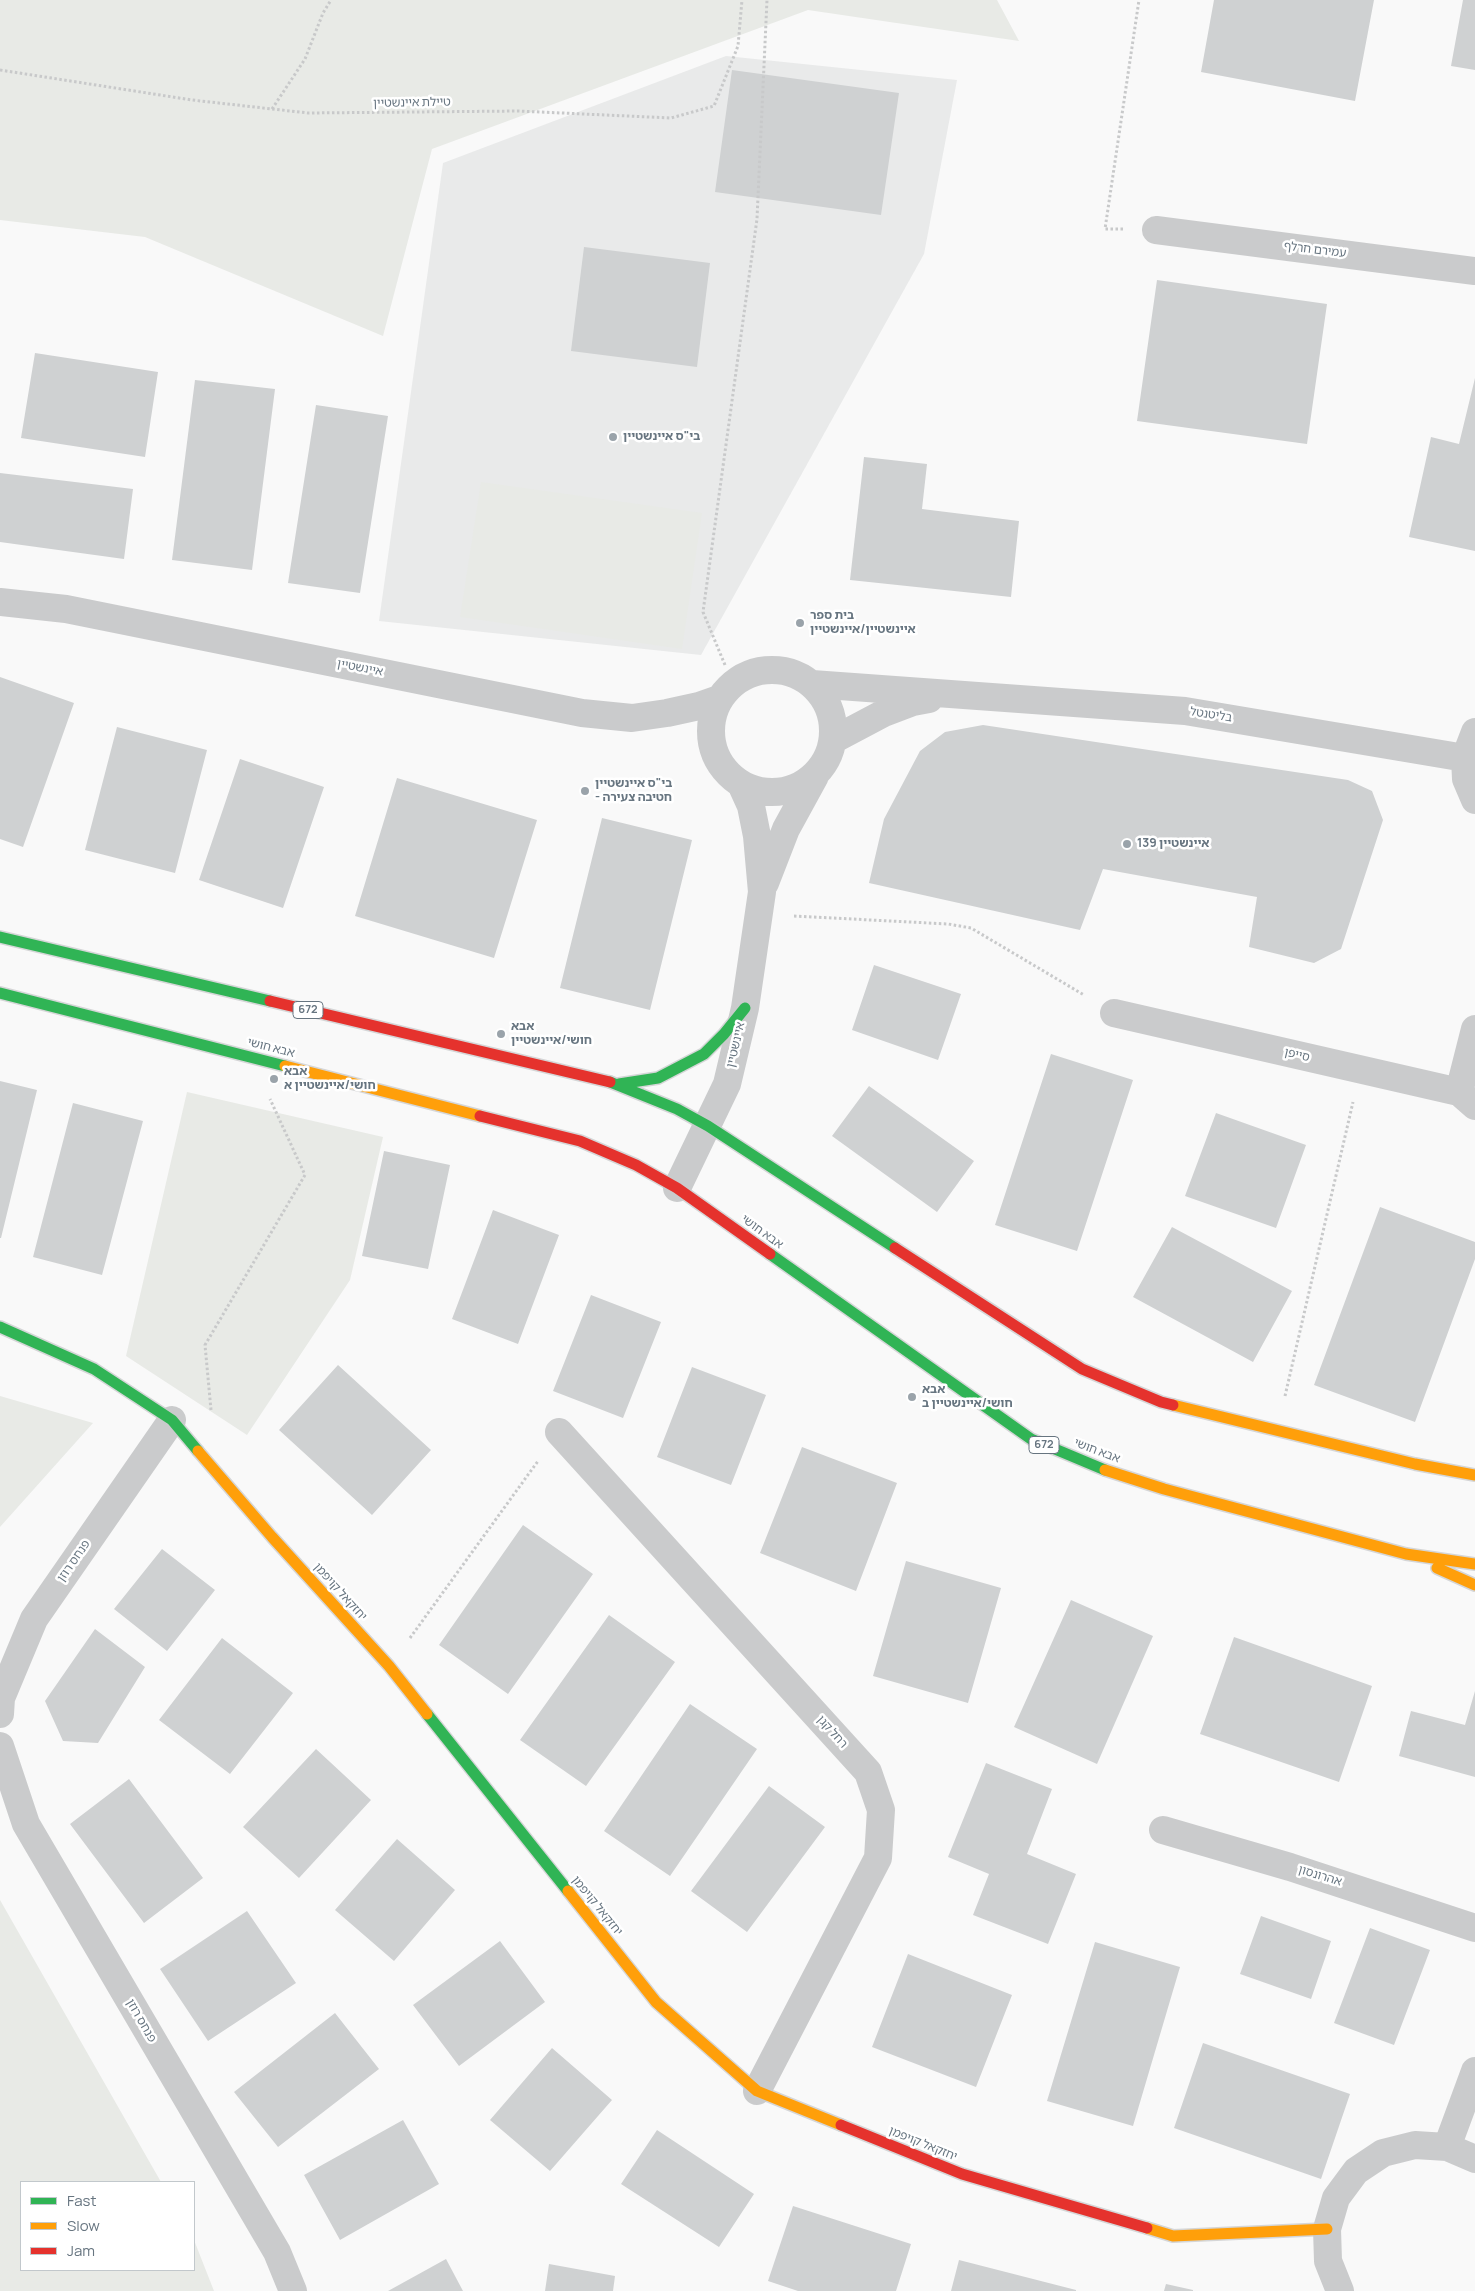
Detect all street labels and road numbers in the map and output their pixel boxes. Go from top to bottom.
street label: טיילת איינשטיין [373,95,451,111]
street label: עמירם חרלף [1283,239,1347,261]
street label: איינשטיין [336,657,384,679]
street label: בליטנטל [1189,705,1233,725]
road number: 672 [293,1002,323,1018]
street label: איינשטיין [724,1021,748,1069]
street label: אבא חושי [246,1035,296,1061]
street label: סייפן [1283,1045,1311,1065]
street label: אבא חושי [738,1212,786,1252]
road number: 672 [1029,1436,1059,1454]
street label: אבא חושי [1072,1436,1122,1466]
street label: פנחס רוזן [54,1537,94,1585]
street label: יחזקאל קויפמן [310,1560,370,1624]
street label: רחל קגן [814,1713,850,1751]
street label: אהרונסון [1296,1863,1344,1889]
street label: יחזקאל קויפמן [569,1873,625,1939]
street label: פנחס רוזן [123,1997,159,2045]
street label: יחזקאל קויפמן [887,2124,959,2164]

